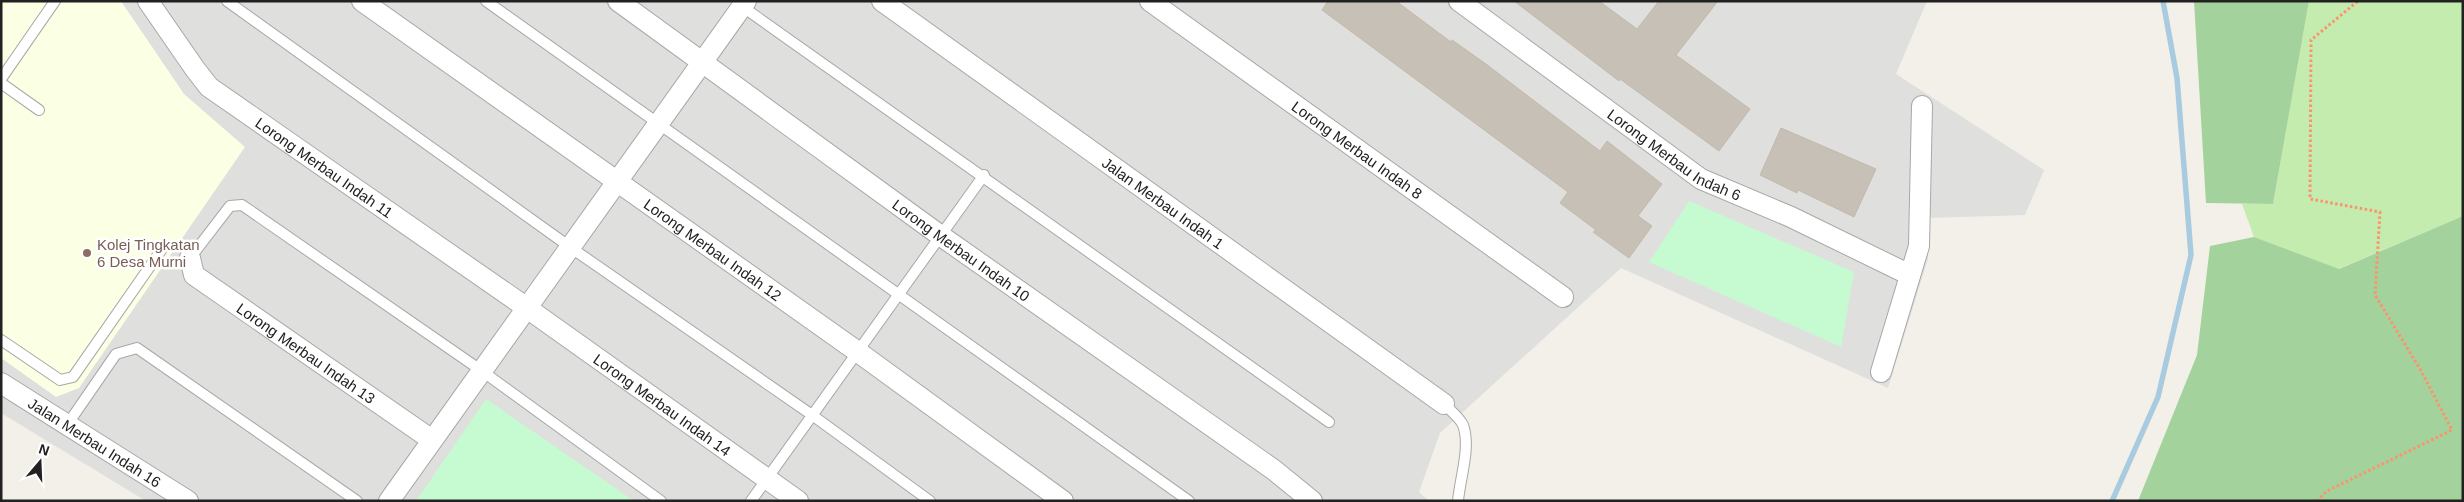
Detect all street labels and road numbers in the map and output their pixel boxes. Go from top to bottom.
street label: Lorong Merbau Indah 8 [1289,97,1426,202]
street label: Lorong Merbau Indah 6 [1605,105,1744,203]
street label: Lorong Merbau Indah 11 [253,114,396,221]
street label: Jalan Merbau Indah 1 [1099,153,1227,252]
street label: Lorong Merbau Indah 12 [641,195,785,304]
street label: Lorong Merbau Indah 10 [889,195,1033,304]
street label: Lorong Merbau Indah 13 [234,299,379,407]
street label: Lorong Merbau Indah 14 [591,350,734,459]
street label: Jalan Merbau Indah 16 [25,394,164,490]

